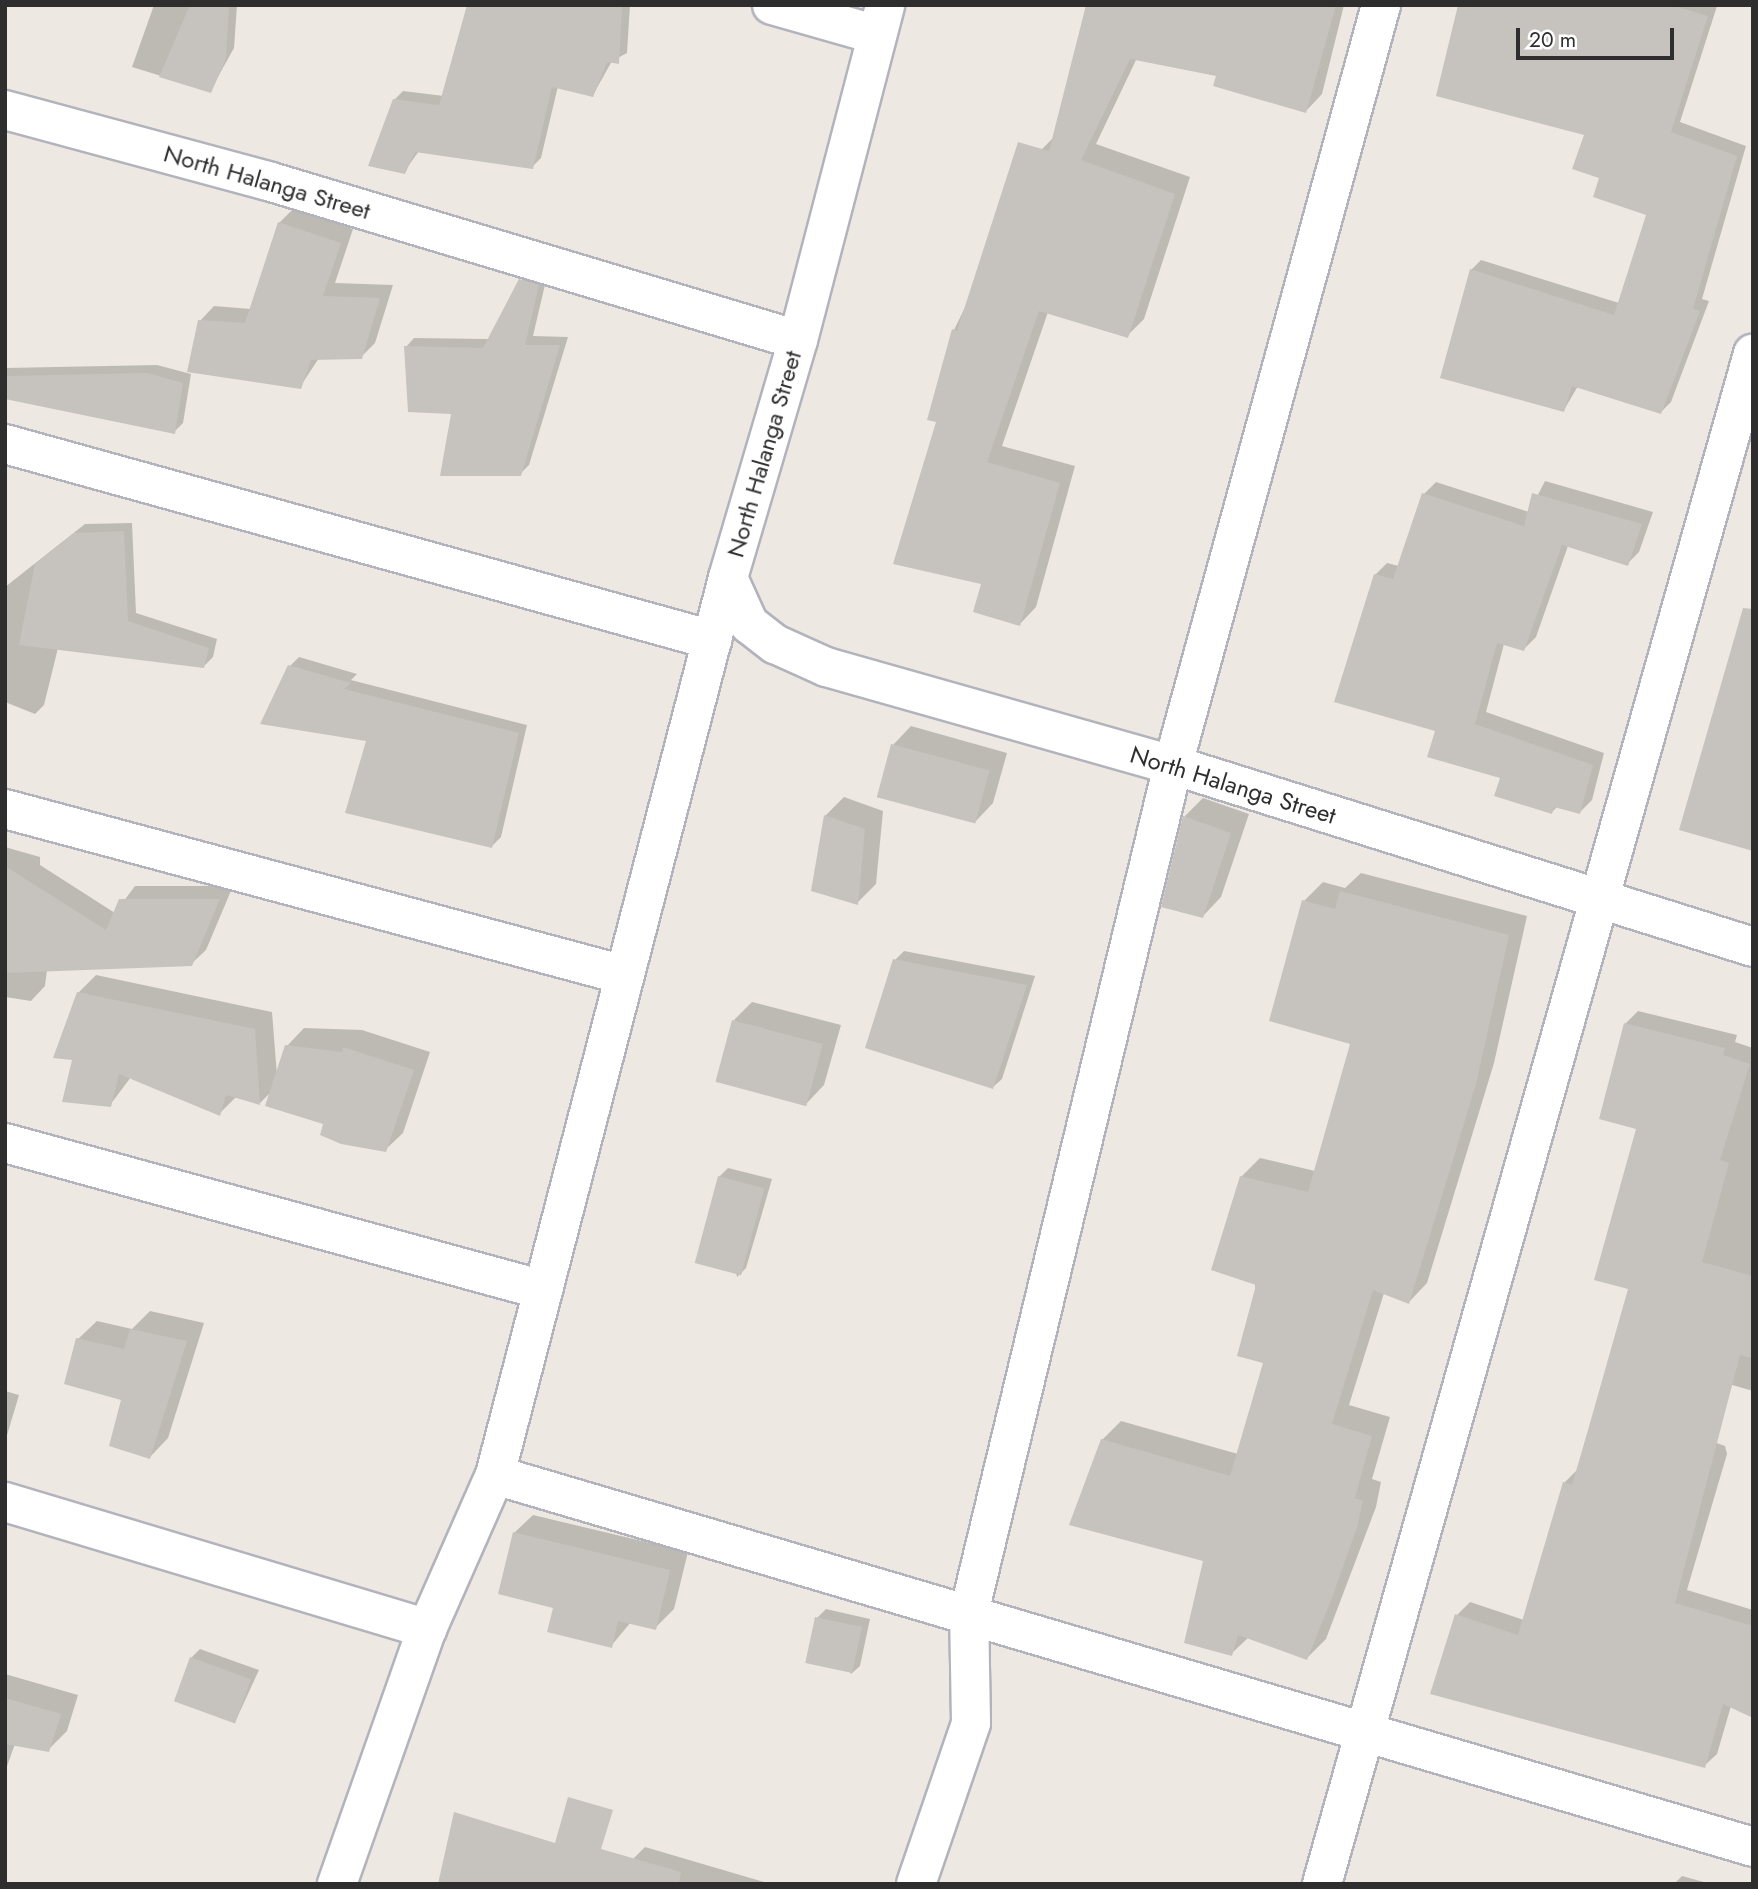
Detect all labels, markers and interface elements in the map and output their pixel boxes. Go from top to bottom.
scale bar [1520,14,1678,58]
text: 20 m [1529,25,1576,55]
street label: North Halanga Street [160,139,374,225]
street label: North Halanga Street [721,347,807,561]
street label: North Halanga Street [1127,740,1339,830]

